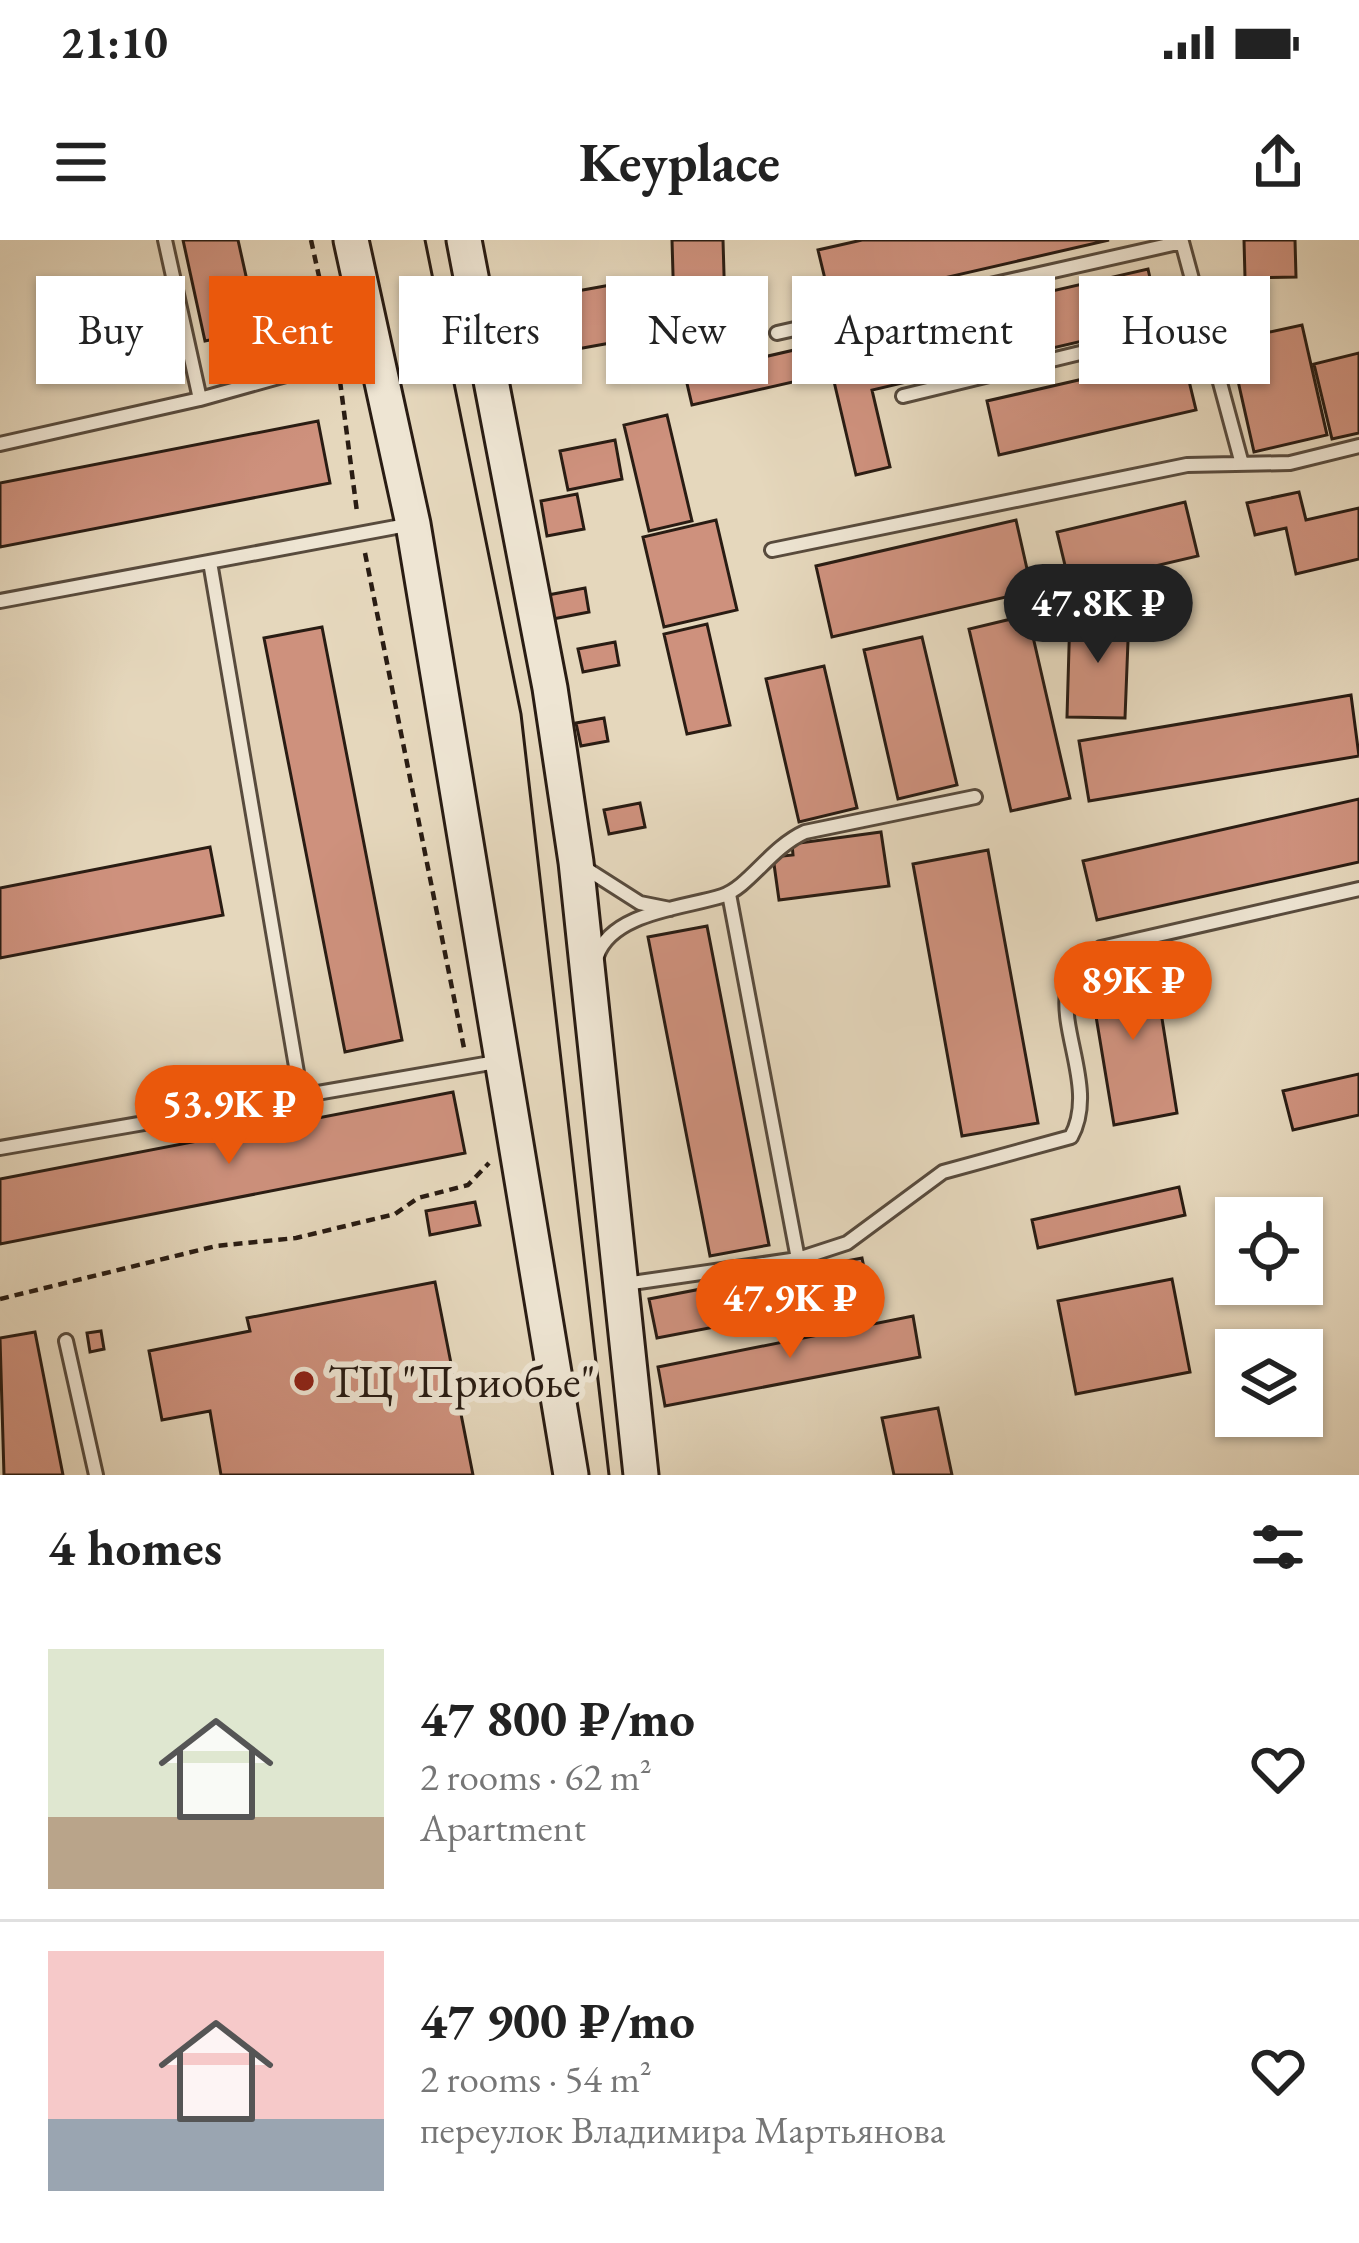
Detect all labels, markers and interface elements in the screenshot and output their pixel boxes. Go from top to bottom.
text: 21:10 [60,13,168,71]
text: Keyplace [579,127,780,197]
icon: menu [48,129,114,195]
icon: share [1245,129,1311,195]
chip: Buy [36,276,185,384]
chip: Rent [209,276,375,384]
chip: Filters [399,276,582,384]
chip: New [606,276,768,384]
chip: Apartment [792,276,1055,384]
chip: House [1079,276,1270,384]
pin: 47.8K ₽ [987,564,1209,666]
text: 47.8K ₽ [1031,577,1165,628]
pin: 89K ₽ [1049,941,1217,1043]
text: 89K ₽ [1081,954,1185,1005]
pin: 53.9K ₽ [118,1065,340,1167]
text: 53.9K ₽ [162,1078,296,1129]
map controls [1215,1197,1323,1437]
button: locate [1215,1197,1323,1305]
pin: 47.9K ₽ [679,1259,901,1361]
text: 47.9K ₽ [723,1272,857,1323]
button: layers [1215,1329,1323,1437]
place label: ТЦ "Приобье" [328,1352,595,1410]
marker: ТЦ "Приобье" [291,1368,317,1394]
text: 4 homes [48,1514,222,1580]
icon: filters [1245,1514,1311,1580]
text: 47 800 ₽/mo [420,1685,695,1751]
icon: home [144,1697,288,1841]
icon: heart [1245,1736,1311,1802]
text: 2 rooms · 62 m² [420,1751,652,1802]
text: Apartment [420,1802,586,1853]
text: 47 900 ₽/mo [420,1987,695,2053]
icon: home [144,1999,288,2143]
icon: heart [1245,2038,1311,2104]
text: 2 rooms · 54 m² [420,2053,652,2104]
text: переулок Владимира Мартьянова [420,2104,945,2155]

